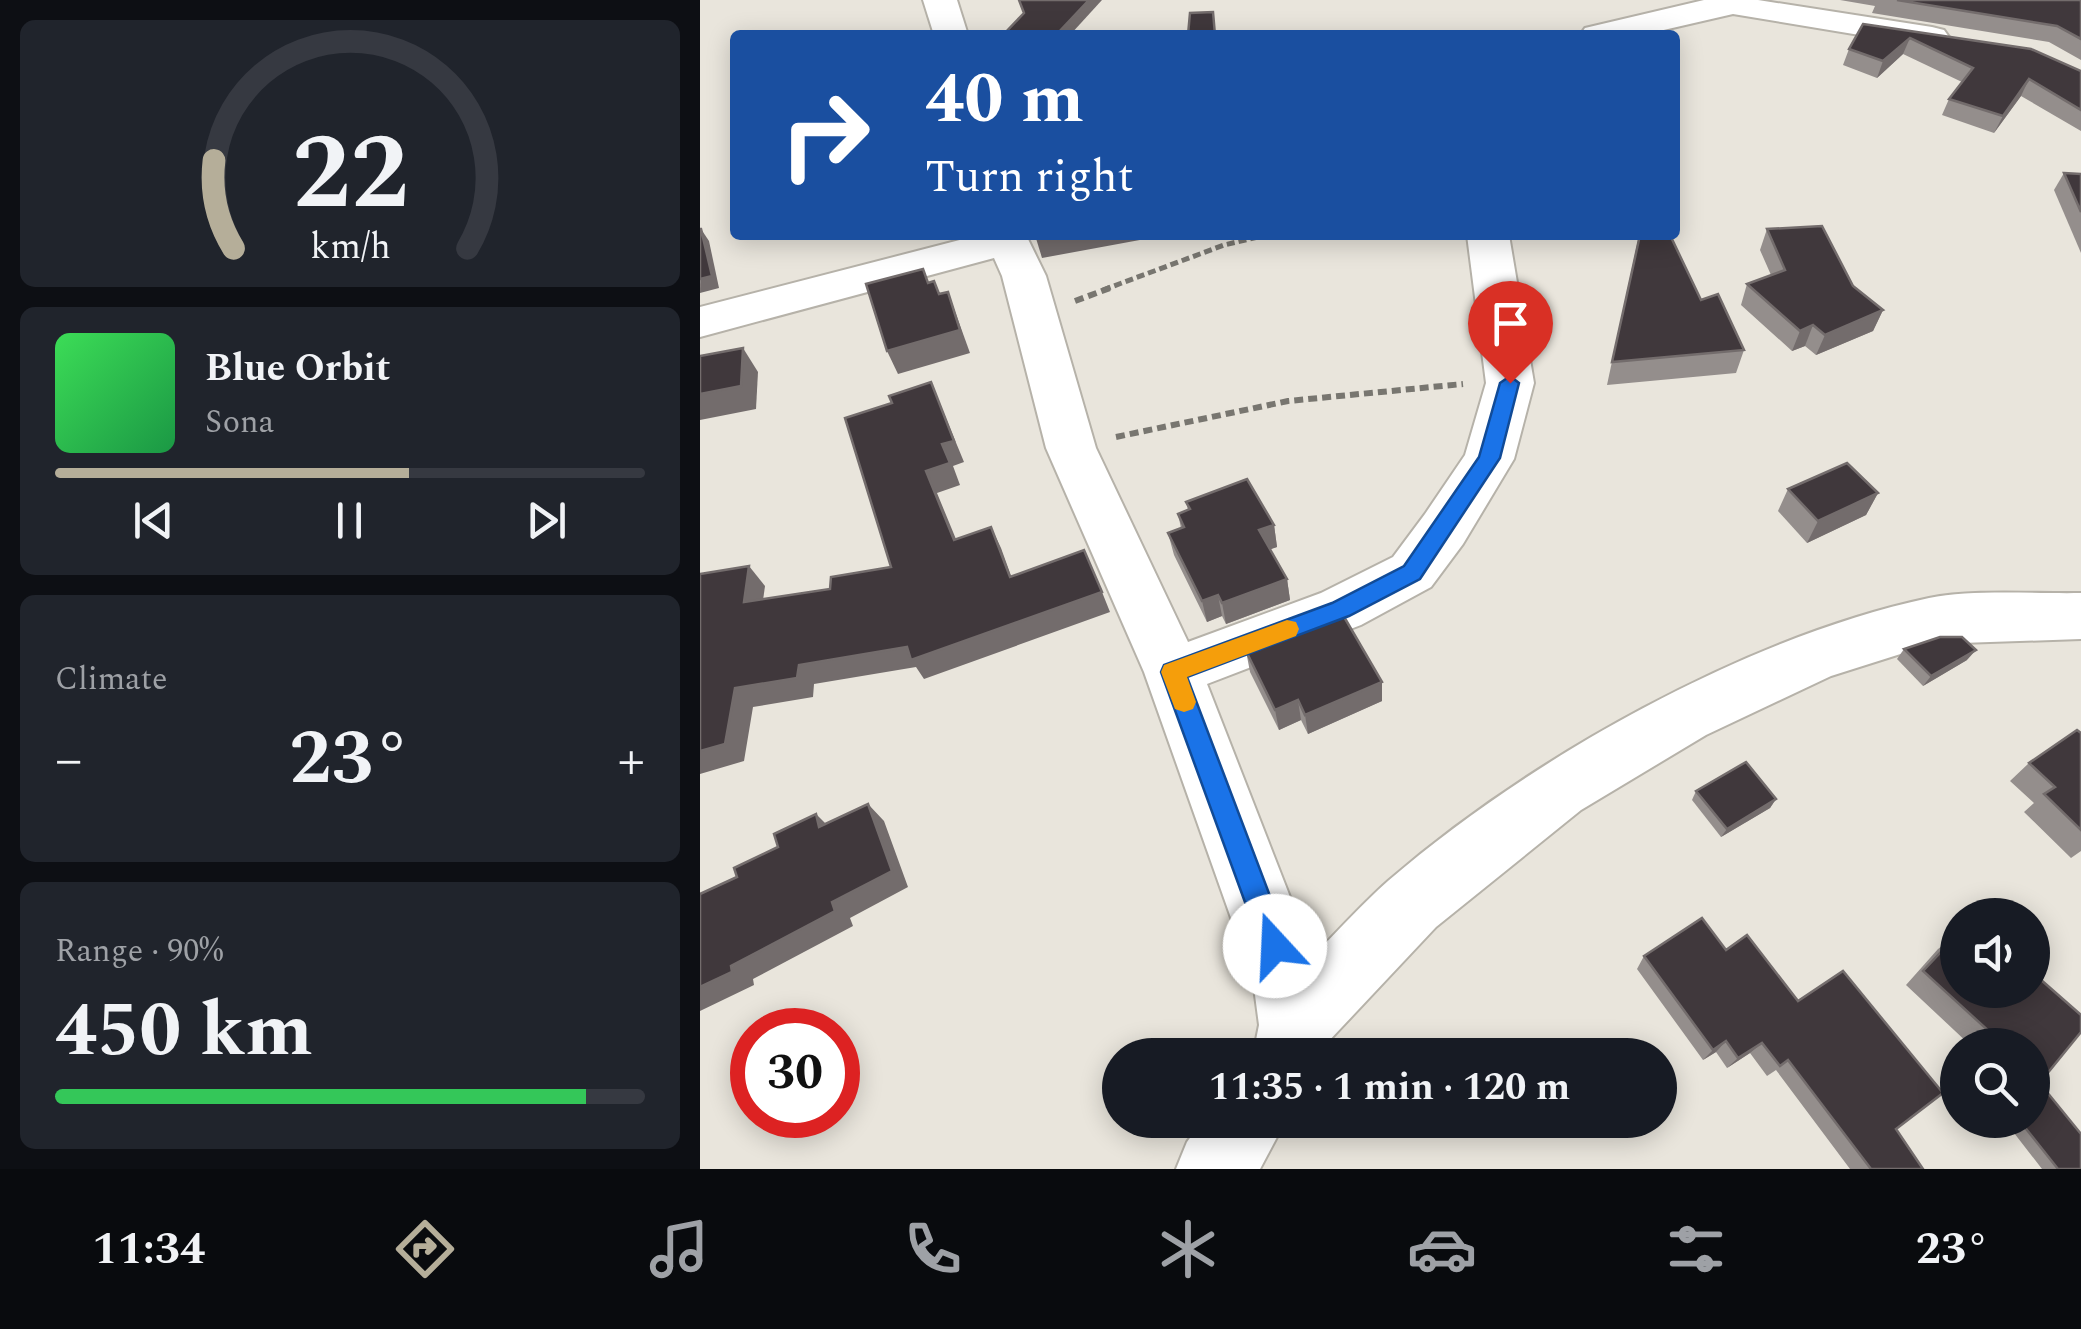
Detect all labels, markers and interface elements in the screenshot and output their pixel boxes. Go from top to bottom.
text: 40 m [925,47,1084,153]
icon: right [760,70,890,200]
text: 22 [292,96,408,254]
text: Turn right [925,143,1134,212]
text: km/h [310,220,390,275]
pin [1468,281,1553,384]
icon: arrive [1483,296,1538,351]
text: Blue Orbit [205,340,390,398]
text: Sona [205,398,274,447]
icon: previous [126,493,181,548]
icon: pause [322,493,377,548]
icon: next [519,493,574,548]
text: Climate [55,655,167,704]
text: 23° [289,703,411,817]
text: − [55,719,83,802]
text: + [617,719,645,802]
position arrow [1223,894,1327,998]
map controls [1940,898,2050,1138]
button: sound [1940,898,2050,1008]
text: Range · 90% [55,927,223,976]
text: 450 km [55,975,313,1089]
speed limit sign: 30 [730,1008,860,1138]
button: search [1940,1028,2050,1138]
text: 11:35 · 1 min · 120 m [1209,1059,1570,1117]
icon: directions [390,1214,460,1284]
icon: music [644,1214,714,1284]
icon: phone [898,1214,968,1284]
icon: climate [1153,1214,1223,1284]
icon: car [1407,1214,1477,1284]
icon: filters [1661,1214,1731,1284]
text: 11:34 [92,1215,205,1284]
text: 23° [1916,1215,1989,1284]

